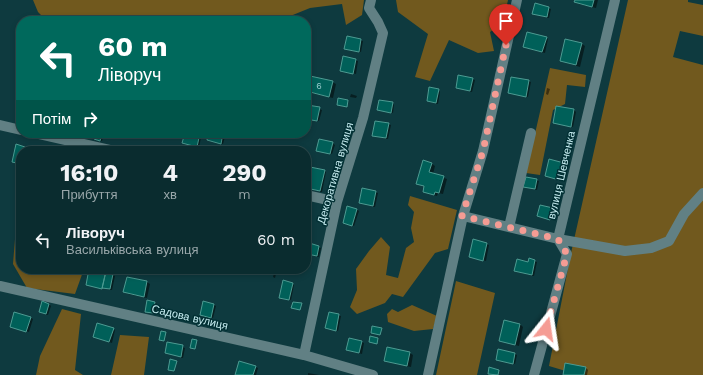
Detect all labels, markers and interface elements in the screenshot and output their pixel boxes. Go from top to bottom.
pin [489,4,523,45]
icon: arrive [495,10,517,32]
text: 60 m [98,30,168,63]
icon: left [32,32,84,84]
text: Ліворуч [98,64,161,85]
house number: 6 [316,81,322,91]
icon: right [79,108,101,130]
text: Потім [32,110,71,128]
street label: Декоративна вулиця [315,121,356,226]
street label: вулиця Шевченка [545,129,578,220]
text: 16:10 [60,159,118,187]
text: 4 [163,159,178,187]
text: 290 [222,159,267,187]
text: Прибуття [61,187,118,202]
text: хв [164,187,177,202]
text: m [238,187,251,202]
text: Ліворуч [66,224,125,242]
icon: left [32,229,54,251]
text: 60 m [257,231,295,249]
text: Васильківська вулиця [66,242,198,257]
street label: Садова вулиця [150,302,229,333]
position arrow [525,308,567,350]

